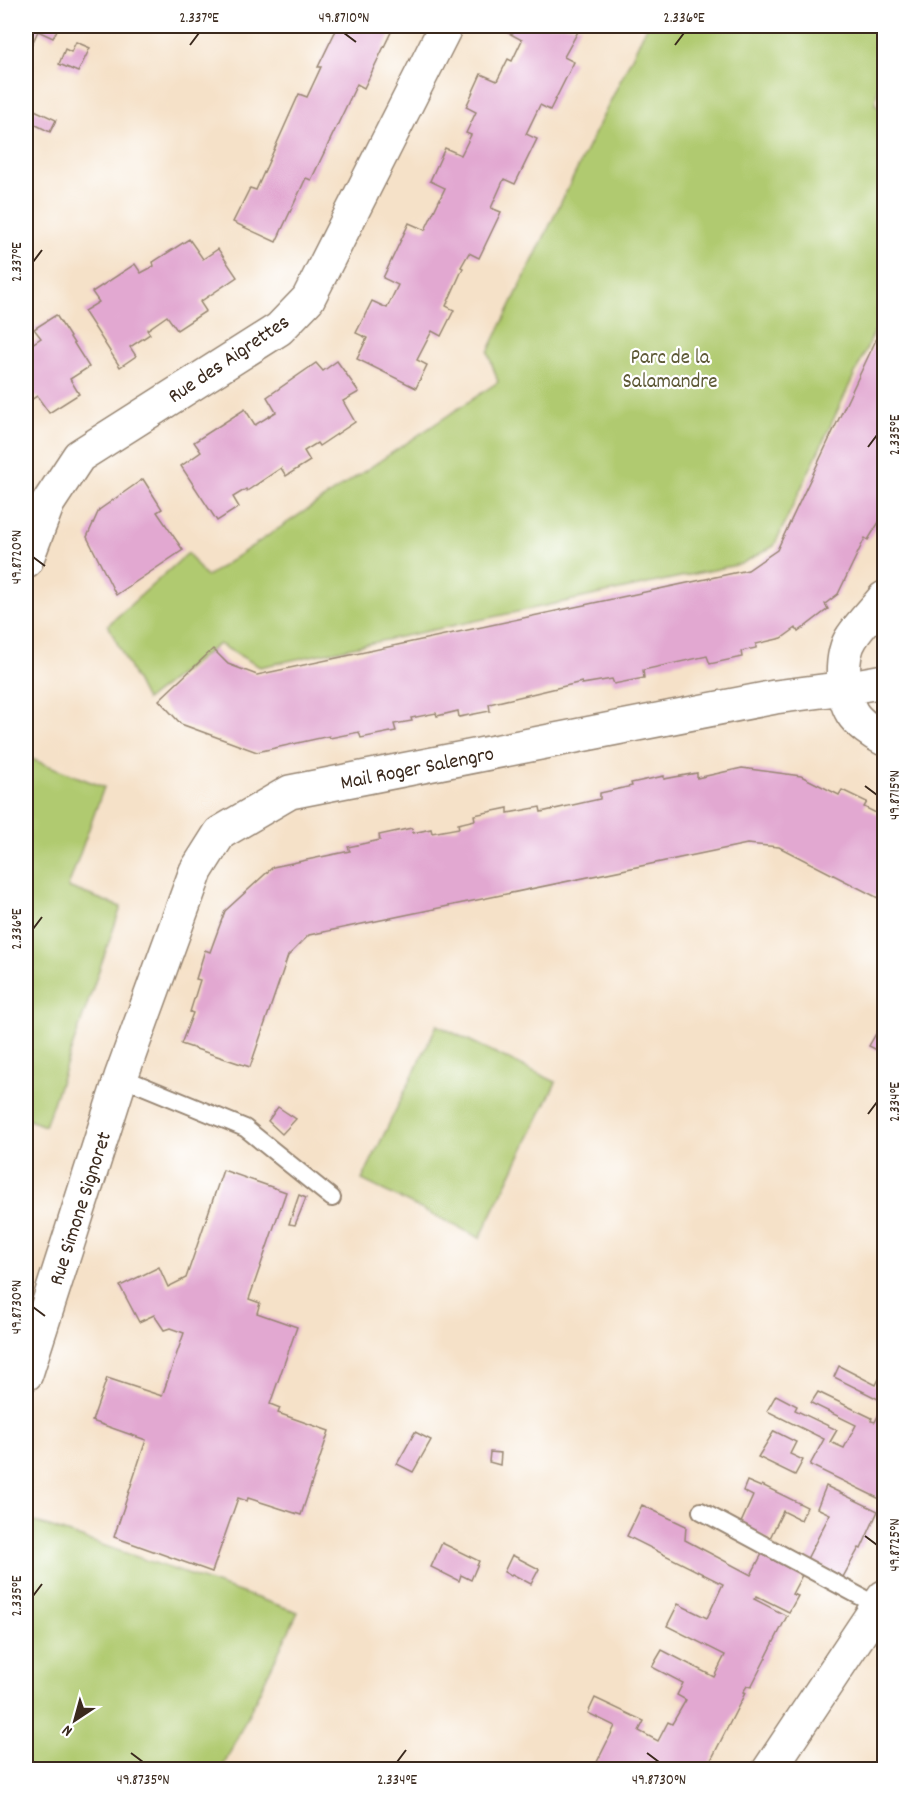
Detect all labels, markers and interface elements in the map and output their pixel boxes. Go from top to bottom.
text: 2.337°E [179,8,219,30]
text: 49.8710°N [318,8,370,30]
text: 2.336°E [663,8,705,30]
text: 2.337°E [7,242,29,282]
street label: Rue des Aigrettes [163,309,297,412]
park label: Parc de la Salamandre [623,344,717,398]
text: 2.335°E [885,414,907,455]
text: 49.8720°N [7,530,29,584]
street label: Mail Roger Salengro [338,740,497,800]
text: 49.8715°N [885,770,907,820]
text: 2.336°E [7,908,29,950]
text: 2.334°E [885,1082,907,1122]
street label: Rue Simone Signoret [43,1128,121,1290]
text: 49.8730°N [7,1280,29,1334]
text: 49.8725°N [885,1518,907,1572]
text: 2.335°E [7,1575,29,1616]
north arrow [45,1690,105,1750]
text: N [58,1718,78,1742]
text: 49.8735°N [116,1770,170,1792]
text: 2.334°E [377,1770,417,1792]
text: 49.8730°N [632,1770,686,1792]

